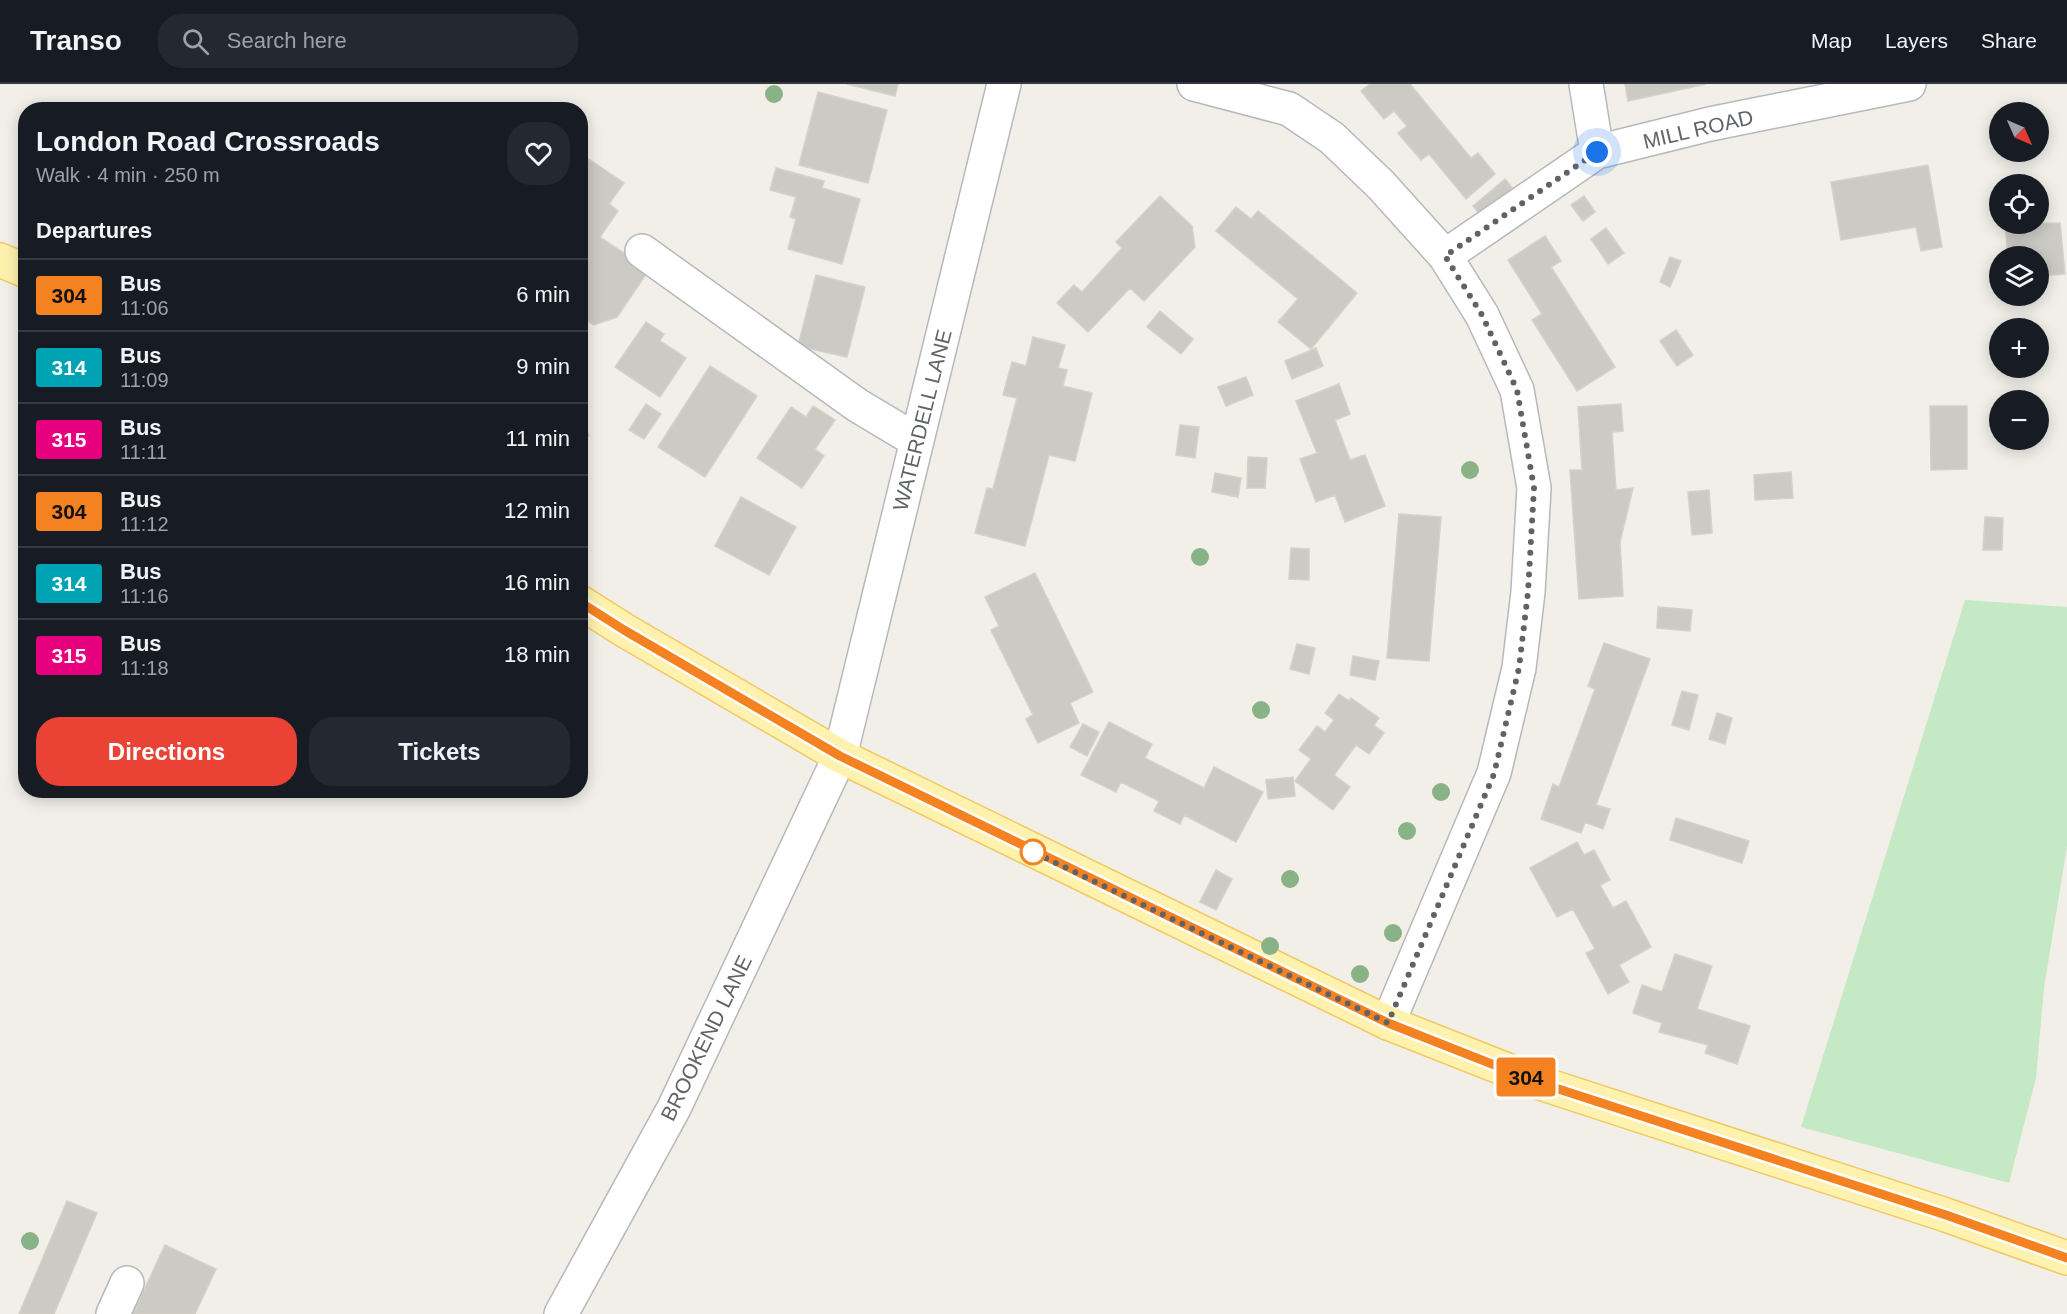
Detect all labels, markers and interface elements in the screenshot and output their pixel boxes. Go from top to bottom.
search box [158,14,578,68]
text: Transo [30,25,122,56]
icon: search [179,25,212,58]
text: Search here [227,28,347,53]
text: Map [1811,29,1852,52]
text: Layers [1885,29,1948,52]
text: Share [1981,29,2037,52]
north arrow [1989,102,2049,162]
map controls [1989,102,2049,450]
street label: MILL ROAD [1641,105,1755,153]
button: heart [507,122,570,185]
text: London Road Crossroads [36,126,380,157]
your location [1582,137,1612,167]
text: Walk · 4 min · 250 m [36,164,220,186]
button: locate [1989,174,2049,234]
text: Departures [36,218,152,243]
button: layers [1989,246,2049,306]
text: Bus [120,271,162,296]
text: 6 min [516,282,570,307]
text: 304 [51,284,87,307]
text: 11:06 [120,297,169,319]
button: + [1989,318,2049,378]
street label: WATERDELL LANE [888,327,956,513]
text: Bus [120,343,162,368]
text: 9 min [516,354,570,379]
text: 314 [51,356,87,379]
text: 11:09 [120,369,169,391]
button: − [1989,390,2049,450]
text: Bus [120,415,162,440]
text: 11 min [506,426,570,451]
text: 315 [51,428,87,451]
text: 11:11 [120,441,167,463]
text: Bus [120,487,162,512]
text: 12 min [504,498,570,523]
text: 304 [51,500,87,523]
text: 11:12 [120,513,169,535]
text: Bus [120,559,162,584]
text: 16 min [504,570,570,595]
text: 314 [51,572,87,595]
text: 11:16 [120,585,169,607]
text: Bus [120,631,162,656]
text: 18 min [504,642,570,667]
text: 315 [51,644,87,667]
text: 11:18 [120,657,169,679]
button: Directions [36,717,297,786]
button: Tickets [309,717,570,786]
unlabelled marker [1020,839,1046,865]
street label: BROOKEND LANE [656,952,756,1124]
line badge: 304 [1492,1058,1561,1096]
text: 304 [1508,1066,1544,1089]

